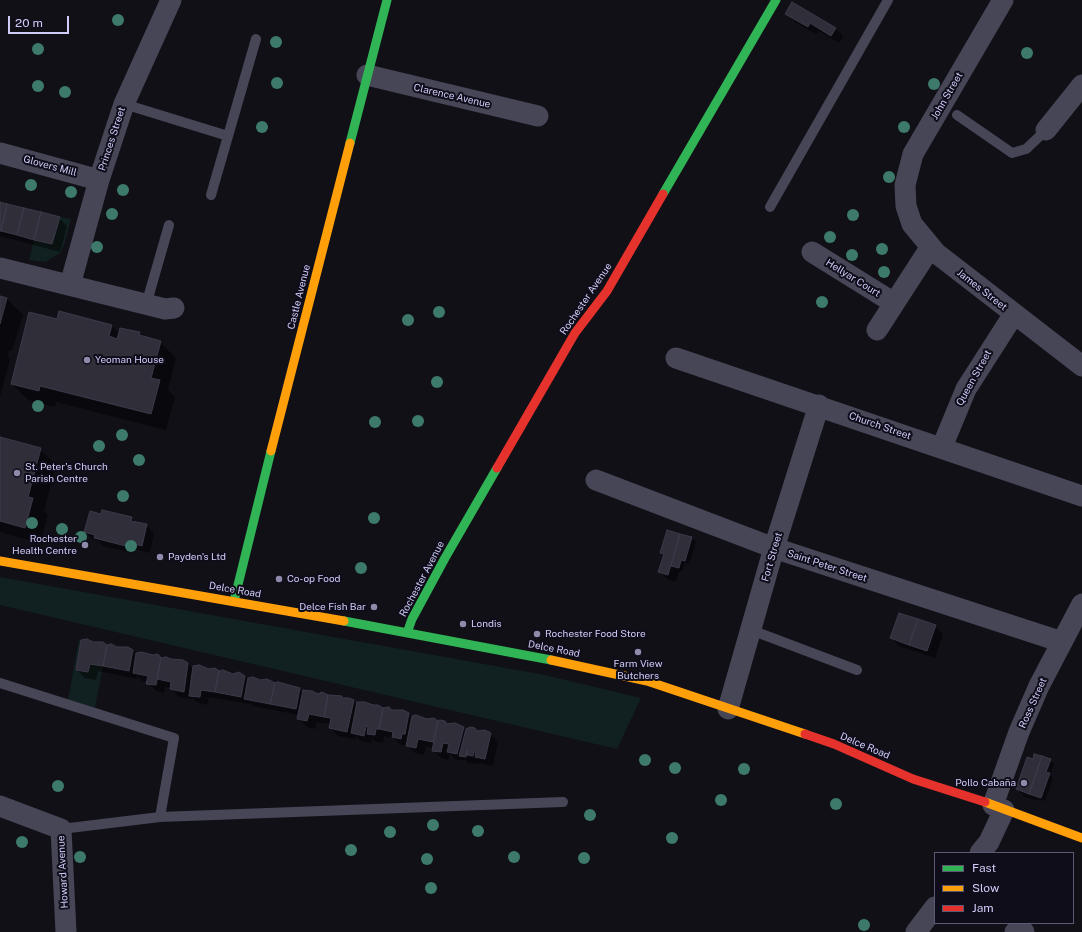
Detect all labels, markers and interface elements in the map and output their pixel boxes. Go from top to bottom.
scale bar [10,8,71,34]
text: 20 m [15,16,43,30]
street label: John Street [929,70,965,122]
street label: Clarence Avenue [412,81,492,111]
street label: Princes Street [96,106,128,172]
street label: Glovers Mill [22,153,78,179]
street label: Hellyar Court [823,256,883,300]
street label: Rochester Avenue [558,261,614,337]
street label: Castle Avenue [285,263,313,331]
street label: James Street [955,267,1009,313]
street label: Queen Street [954,348,994,408]
place label: Yeoman House [95,354,164,366]
marker: Yeoman House [82,355,92,365]
street label: Church Street [847,410,913,442]
place label: St. Peter's Church Parish Centre [25,461,108,484]
marker: St. Peter's Church Parish Centre [12,468,22,478]
street label: Fort Street [759,531,785,583]
place label: Rochester Health Centre [12,533,77,556]
street label: Rochester Avenue [397,539,447,619]
marker: Rochester Health Centre [80,540,90,550]
street label: Saint Peter Street [786,547,868,585]
place label: Payden's Ltd [168,551,226,563]
marker: Payden's Ltd [155,552,165,562]
place label: Co-op Food [287,573,341,585]
marker: Co-op Food [274,574,284,584]
street label: Delce Road [208,580,262,600]
place label: Delce Fish Bar [299,601,366,613]
marker: Delce Fish Bar [369,602,379,612]
place label: Londis [471,618,502,630]
marker: Londis [458,619,468,629]
place label: Rochester Food Store [545,628,646,640]
marker: Rochester Food Store [532,629,542,639]
street label: Delce Road [527,638,581,660]
marker: Farm View Butchers [633,647,643,657]
place label: Farm View Butchers [614,658,662,682]
street label: Ross Street [1017,676,1049,730]
street label: Delce Road [838,730,892,762]
place label: Pollo Cabaña [955,777,1016,789]
marker: Pollo Cabaña [1019,778,1029,788]
street label: Howard Avenue [55,835,71,909]
legend [934,852,1074,924]
text: Fast [972,861,996,875]
text: Slow [972,881,999,895]
text: Jam [972,901,994,915]

